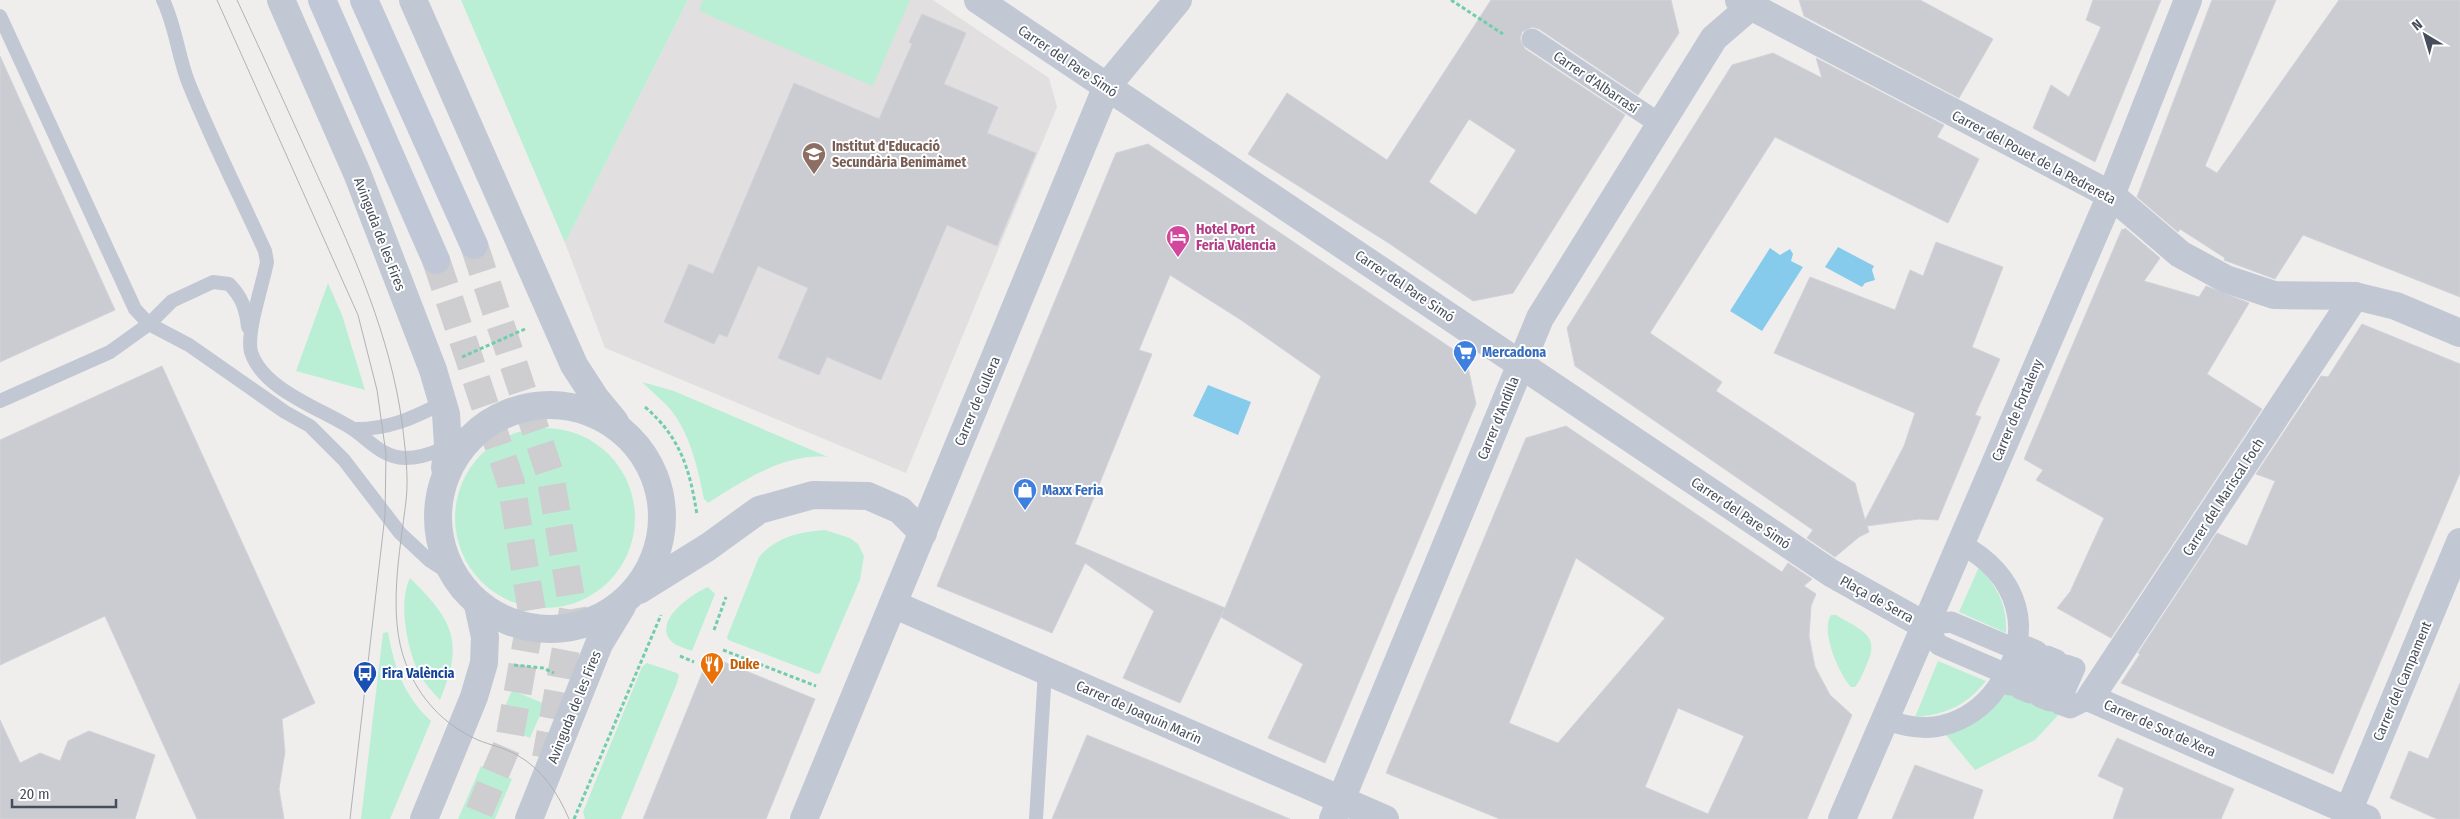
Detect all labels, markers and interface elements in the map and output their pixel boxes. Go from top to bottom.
north arrow [2400,10,2450,60]
text: N [2409,16,2426,34]
street label: Carrer del Pare Simó [1015,22,1121,101]
street label: Carrer d'Albarrasí [1550,48,1642,117]
street label: Carrer del Pouet de la Pedrereta [1949,107,2119,208]
place label: Institut d'Educació Secundària Benimàmet [832,138,967,171]
school or university icon: Institut d'Educació Secundària Benimàmet [801,141,827,175]
street label: Avinguda de les Fires [350,175,409,293]
place label: Hotel Port Feria Valencia [1196,221,1276,254]
hotel icon: Hotel Port Feria Valencia [1165,224,1191,258]
street label: Carrer del Pare Simó [1352,247,1458,326]
supermarket icon: Mercadona [1452,339,1478,373]
place label: Mercadona [1482,344,1546,361]
street label: Carrer de Cullera [951,354,1004,449]
street label: Carrer de Fortaleny [1988,356,2047,464]
street label: Carrer d'Andilla [1474,374,1523,462]
street label: Carrer del Mariscal Foch [2179,435,2268,559]
street label: Carrer del Pare Simó [1688,474,1794,553]
shop icon: Maxx Feria [1012,477,1038,511]
place label: Maxx Feria [1042,482,1104,499]
street label: Plaça de Serra [1837,572,1917,627]
street label: Carrer del Campament [2370,619,2435,743]
street label: Avinguda de les Fires [544,648,605,766]
restaurant icon: Duke [699,651,725,685]
place label: Duke [730,656,760,673]
bus stop icon: Fira València [352,660,378,694]
place label: Fira València [382,665,455,682]
street label: Carrer de Joaquín Marín [1073,677,1204,748]
street label: Carrer de Sot de Xera [2101,696,2219,761]
scale bar [12,776,116,808]
text: 20 m [20,785,50,803]

